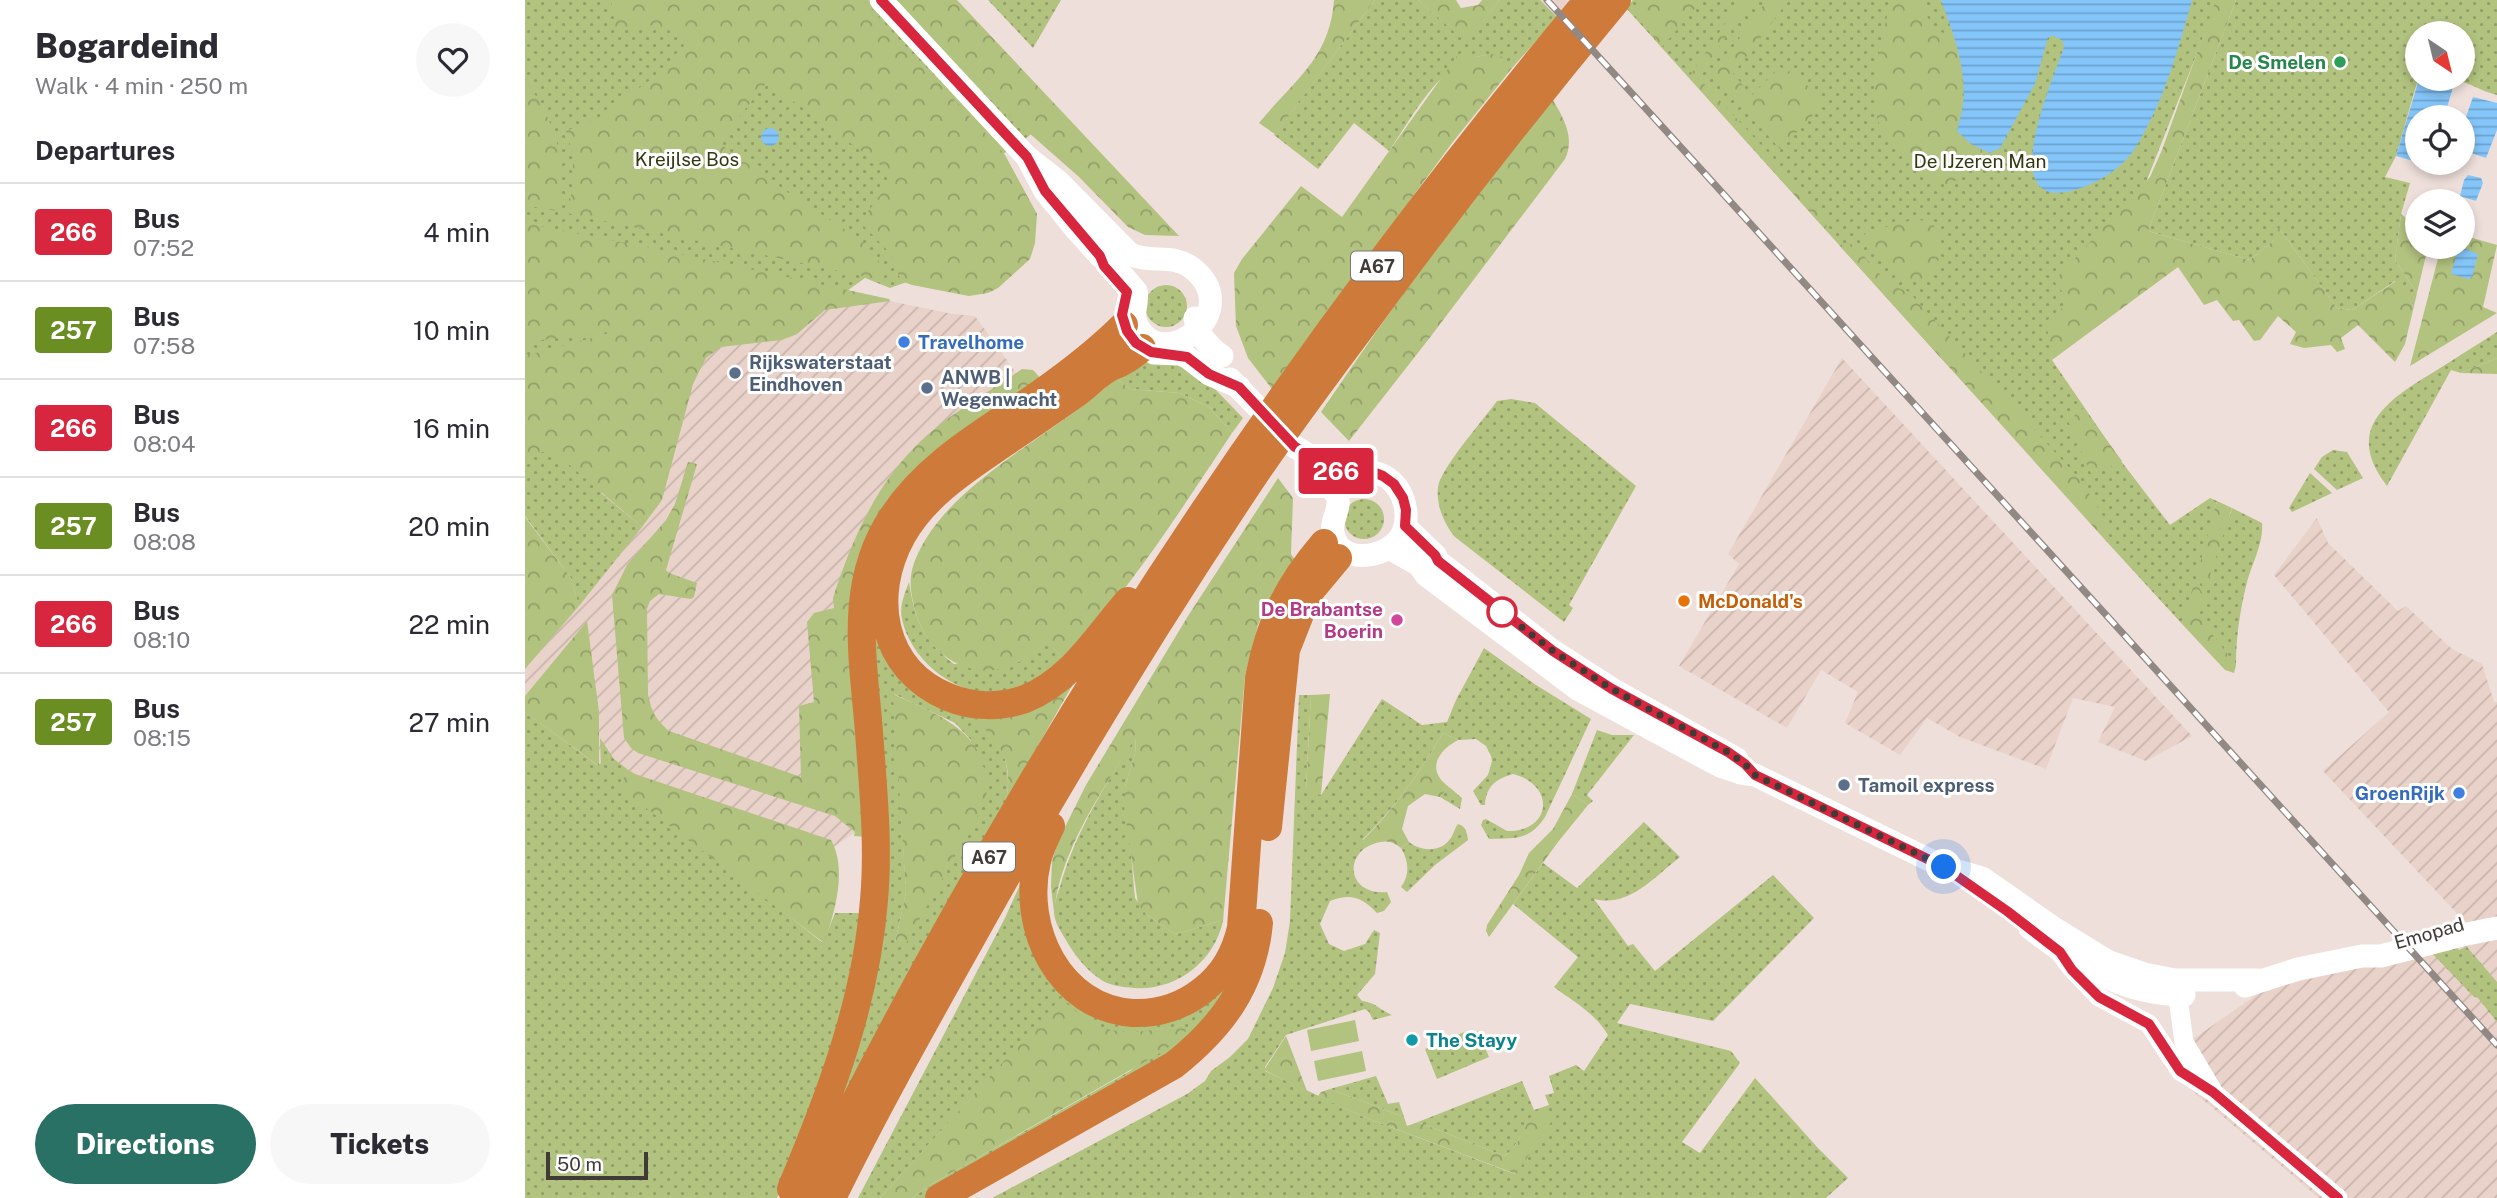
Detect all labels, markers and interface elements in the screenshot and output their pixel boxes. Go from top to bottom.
north arrow [2405,21,2475,91]
map controls [2405,21,2475,259]
button: heart [416,23,490,97]
text: Bogardeind [35,27,219,65]
place label: De Smelen [2228,51,2326,73]
marker: De Smelen [2332,54,2348,70]
text: Walk · 4 min · 250 m [35,72,248,99]
button: locate [2405,105,2475,175]
text: Departures [35,135,175,166]
park label: Kreijlse Bos [635,148,739,170]
park label: De IJzeren Man [1914,150,2046,172]
button: layers [2405,189,2475,259]
text: Bus [133,203,180,234]
text: 4 min [423,217,490,248]
text: 266 [50,218,97,246]
text: 07:52 [133,234,194,261]
road number: A67 [1351,252,1403,280]
text: Bus [133,301,180,332]
text: 10 min [413,315,490,346]
text: 257 [50,316,97,344]
place label: Travelhome [918,331,1024,353]
text: 07:58 [133,332,195,359]
marker: Travelhome [896,334,912,350]
place label: Rijkswaterstaat Eindhoven [749,351,892,395]
marker: Rijkswaterstaat Eindhoven [727,365,743,381]
place label: ANWB | Wegenwacht [941,366,1057,410]
marker: ANWB | Wegenwacht [919,380,935,396]
text: Bus [133,399,180,430]
text: 16 min [413,413,490,444]
text: 266 [50,414,97,442]
text: 08:04 [133,430,196,457]
line badge: 266 [1296,448,1376,494]
text: 266 [1313,457,1359,485]
text: Bus [133,497,180,528]
text: 20 min [408,511,490,542]
text: 257 [50,512,97,540]
text: 08:08 [133,528,196,555]
place label: McDonald's [1698,590,1803,612]
marker: McDonald's [1676,593,1692,609]
text: Bus [133,595,180,626]
unlabelled marker [1487,597,1517,627]
place label: De Brabantse Boerin [1261,598,1383,642]
text: 22 min [409,609,490,640]
text: 266 [50,610,97,638]
marker: De Brabantse Boerin [1389,612,1405,628]
text: 08:10 [133,626,190,653]
text: Bus [133,693,180,724]
text: 27 min [408,707,490,738]
text: 257 [50,708,97,736]
text: 08:15 [133,724,191,751]
place label: Tamoil express [1858,774,1994,796]
marker: Tamoil express [1836,777,1852,793]
place label: GroenRijk [2355,782,2445,804]
marker: GroenRijk [2451,785,2467,801]
road number: A67 [963,842,1015,872]
your location [1926,849,1961,884]
street label: Emopad [2391,913,2467,953]
place label: The Stayy [1426,1029,1517,1051]
marker: The Stayy [1404,1032,1420,1048]
button: Directions [35,1104,256,1184]
button: Tickets [270,1104,490,1184]
scale bar [546,1149,647,1181]
text: 50 m [557,1153,602,1175]

